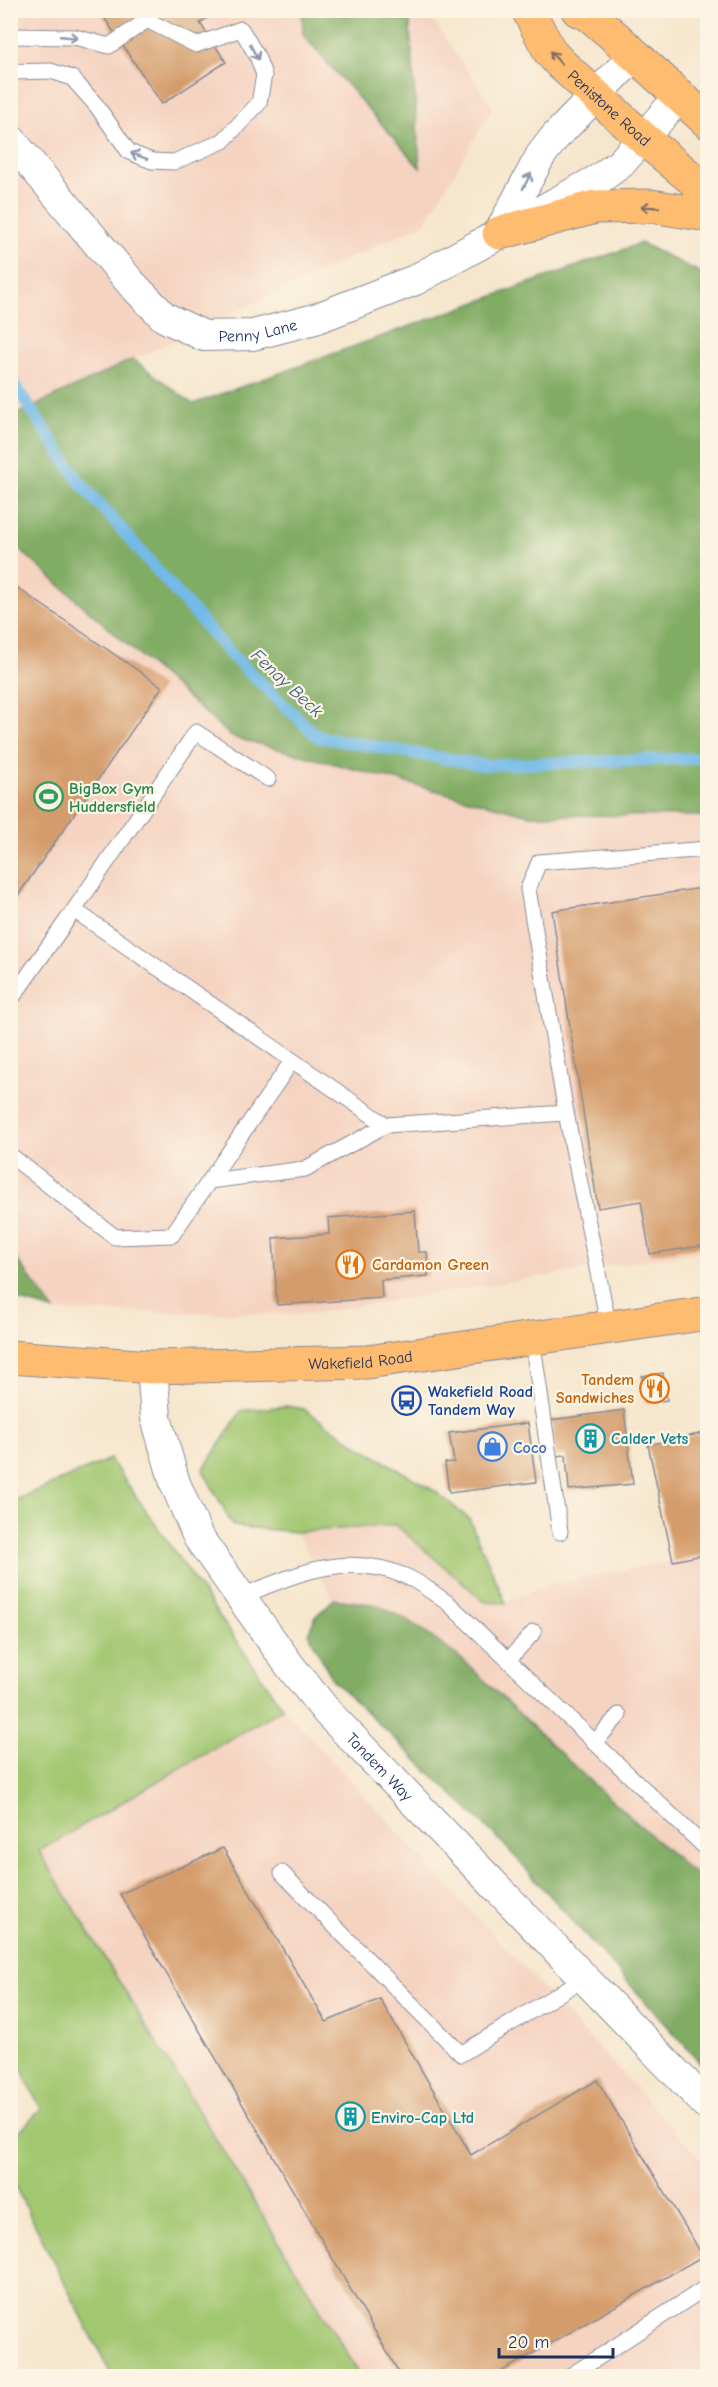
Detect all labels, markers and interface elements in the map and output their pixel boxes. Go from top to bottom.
one-way arrow [58,32,78,43]
one-way arrow [248,43,260,60]
one-way arrow [549,50,563,65]
street label: Penistone Road [564,67,654,150]
one-way arrow [130,150,149,161]
one-way arrow [521,173,533,190]
one-way arrow [640,202,660,213]
street label: Penny Lane [218,316,299,346]
water label: Fenay Beck [246,645,327,722]
place label: BigBox Gym Huddersfield [69,780,156,816]
sports icon: BigBox Gym Huddersfield [32,781,64,813]
restaurant icon: Cardamon Green [335,1248,367,1280]
place label: Cardamon Green [372,1256,489,1274]
street label: Wakefield Road [308,1348,414,1373]
place label: Tandem Sandwiches [556,1371,634,1407]
restaurant icon: Tandem Sandwiches [639,1372,671,1404]
place label: Wakefield Road Tandem Way [428,1383,533,1419]
bus stop icon: Wakefield Road Tandem Way [391,1384,423,1416]
building icon: Calder Vets [574,1422,606,1454]
place label: Calder Vets [611,1430,689,1448]
shop icon: Coco [476,1431,508,1463]
place label: Coco [513,1439,547,1457]
street label: Tandem Way [342,1730,417,1806]
building icon: Enviro-Cap Ltd [334,2101,366,2133]
place label: Enviro-Cap Ltd [371,2109,474,2127]
scale bar [499,2321,613,2359]
text: 20 m [508,2332,549,2353]

